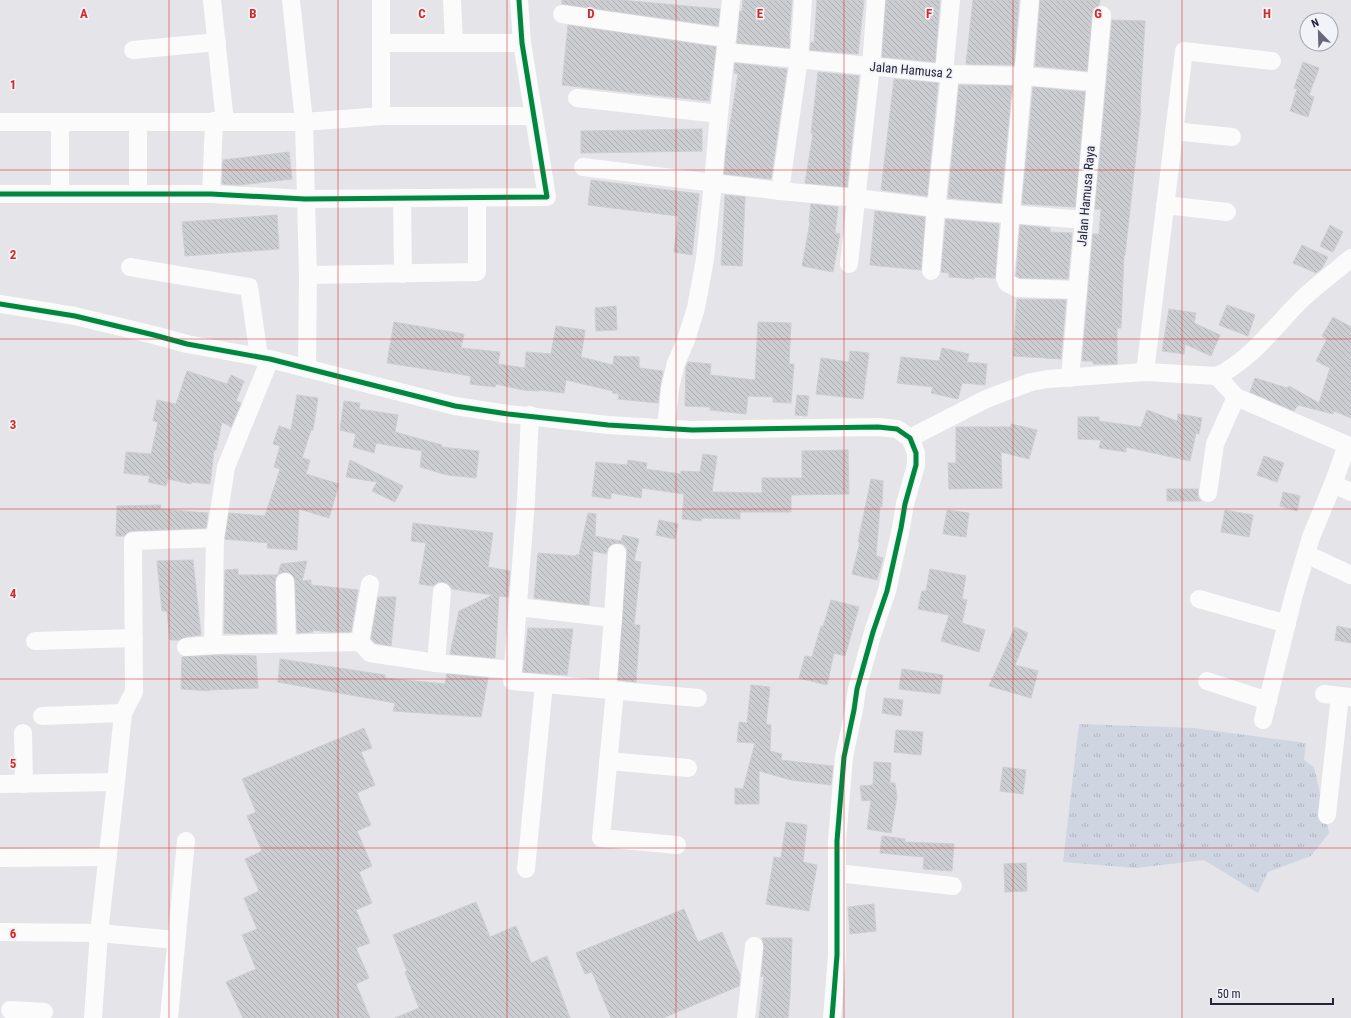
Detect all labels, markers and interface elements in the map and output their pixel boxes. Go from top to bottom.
text: A [80,6,88,21]
text: B [249,6,257,21]
text: C [418,6,426,21]
text: D [587,6,595,21]
text: E [757,6,764,21]
text: F [926,6,932,21]
text: G [1094,6,1102,21]
text: H [1263,6,1271,21]
north arrow [1299,12,1339,52]
text: N [1310,16,1321,31]
street label: Jalan Hamusa 2 [869,59,953,81]
text: 1 [10,77,16,92]
street label: Jalan Hamusa Raya [1074,145,1098,247]
text: 2 [10,247,17,262]
text: 3 [10,417,16,432]
text: 4 [10,586,17,601]
text: 5 [10,756,17,771]
text: 6 [10,926,17,941]
scale bar [1211,980,1333,1006]
text: 50 m [1217,987,1241,1001]

